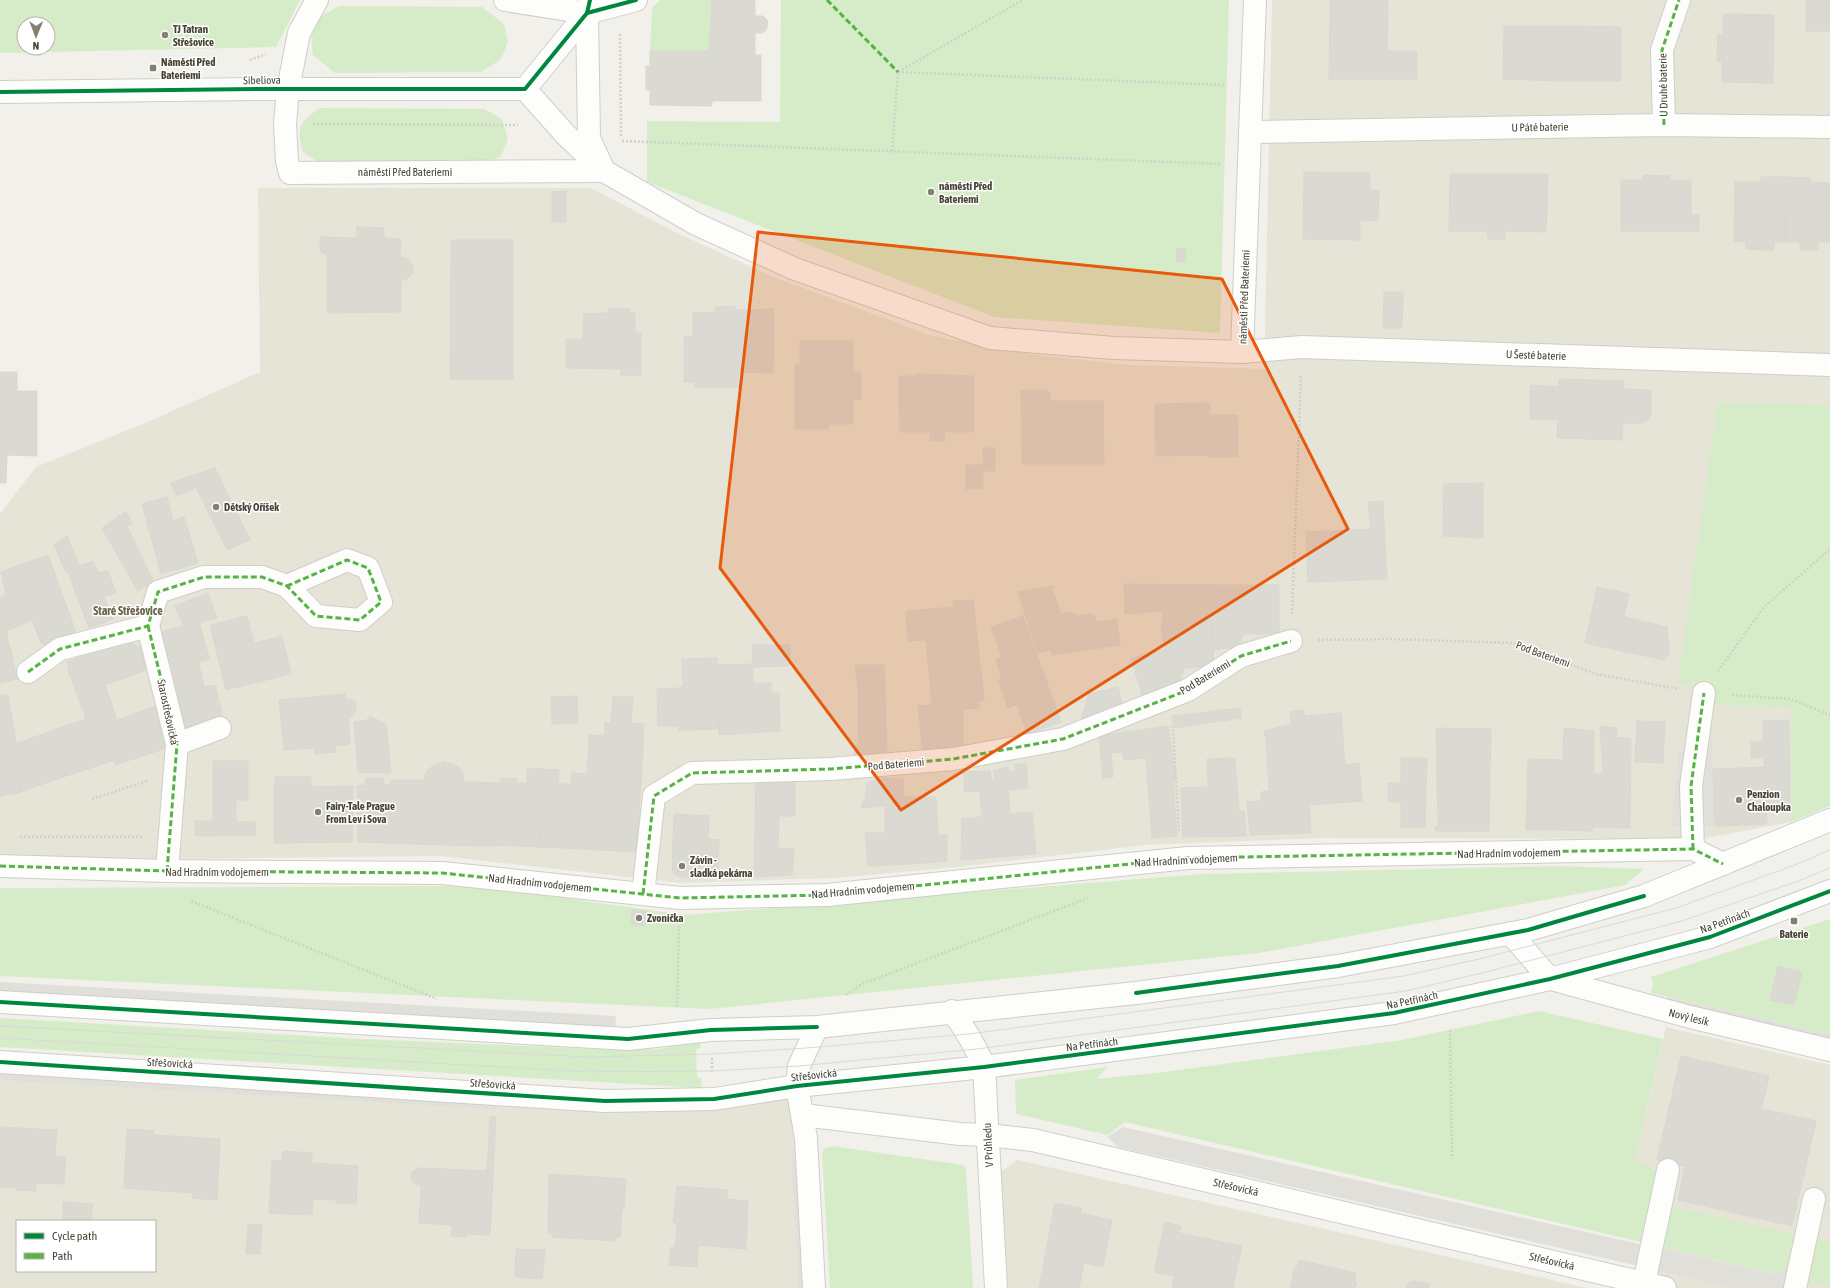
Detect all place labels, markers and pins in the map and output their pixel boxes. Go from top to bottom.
place label: TJ Tatran Střešovice [173,23,214,48]
marker: TJ Tatran Střešovice [160,30,170,40]
place label: Náměstí Před Bateriemi [161,56,215,81]
marker: Náměstí Před Bateriemi [148,63,158,73]
place label: náměstí Před Bateriemi [939,180,992,205]
marker: náměstí Před Bateriemi [926,187,936,197]
place label: Dětský Oříšek [224,501,279,513]
marker: Dětský Oříšek [211,502,221,512]
place label: Penzion Chaloupka [1747,788,1791,813]
marker: Penzion Chaloupka [1734,795,1744,805]
place label: Fairy-Tale Prague From Lev i Sova [326,800,395,825]
marker: Fairy-Tale Prague From Lev i Sova [313,807,323,817]
place label: Závin - sladká pekárna [690,854,752,879]
marker: Závin - sladká pekárna [677,861,687,871]
place label: Zvonička [647,912,683,924]
marker: Zvonička [634,913,644,923]
marker: Baterie [1789,916,1799,926]
place label: Baterie [1779,928,1809,940]

